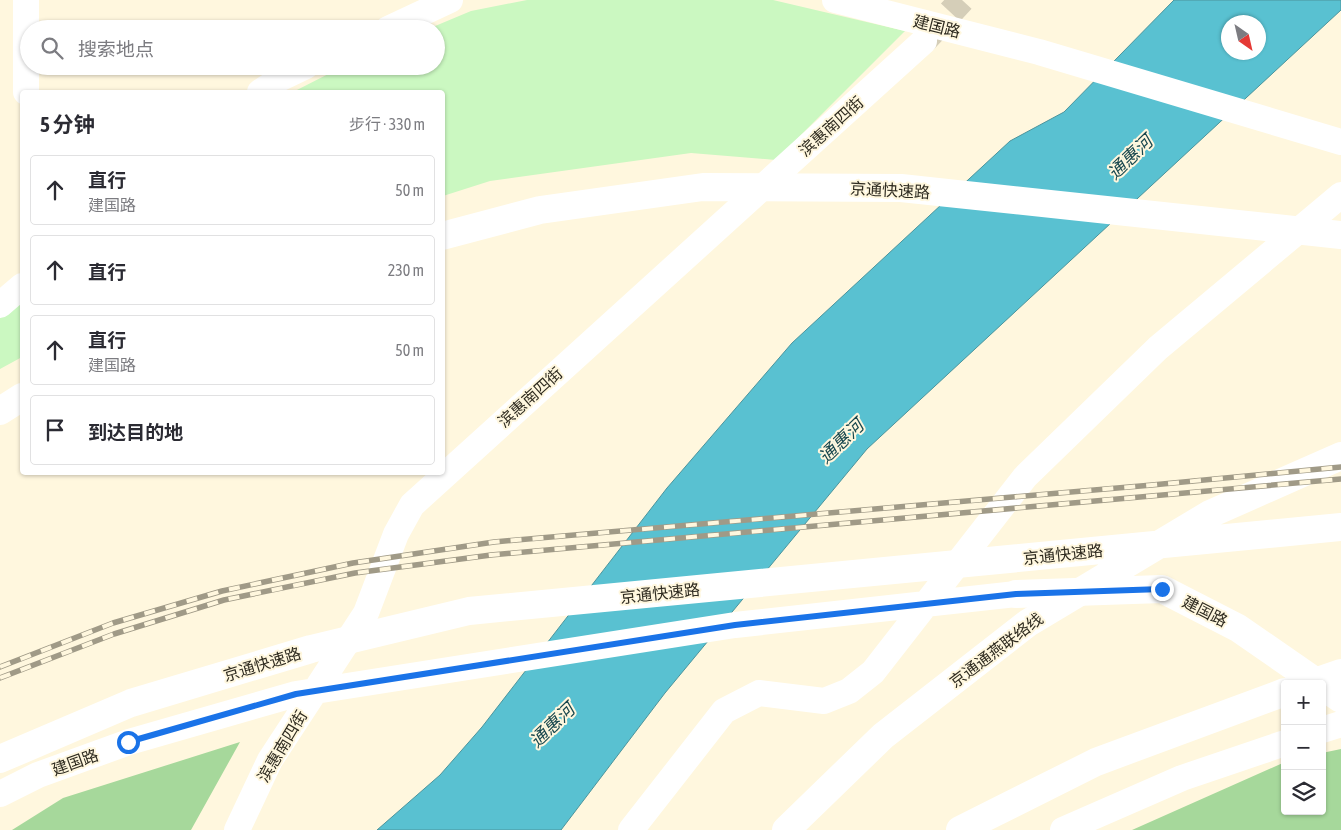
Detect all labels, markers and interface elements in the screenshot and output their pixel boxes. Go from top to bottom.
street label: 建国路 [912,11,962,41]
north arrow [1221,15,1266,60]
search box [20,20,445,75]
icon: search [38,34,66,62]
text: 搜索地点 [78,38,154,60]
street label: 滨惠南四街 [795,93,867,159]
text: 5 分钟 [40,112,95,136]
text: 步行 · 330 m [349,115,425,133]
water label: 通惠河 [1103,129,1159,183]
text: 直行 [88,169,126,191]
icon: ahead [41,176,69,204]
street label: 京通快速路 [850,179,930,201]
text: 50 m [395,181,424,199]
text: 建国路 [88,196,136,214]
icon: ahead [41,256,69,284]
text: 直行 [88,261,126,283]
text: 230 m [388,261,424,279]
text: 直行 [88,329,126,351]
icon: ahead [41,336,69,364]
text: 50 m [395,341,424,359]
text: 建国路 [88,356,136,374]
street label: 滨惠南四街 [494,364,566,430]
water label: 通惠河 [814,413,870,467]
icon: arrive [41,416,69,444]
text: 到达目的地 [88,421,183,443]
street label: 京通快速路 [1022,541,1104,567]
route end [1151,578,1174,601]
street label: 京通快速路 [619,580,701,606]
street label: 建国路 [1180,592,1230,630]
street label: 京通通燕联络线 [946,609,1046,691]
street label: 京通快速路 [221,644,303,684]
map controls [1281,680,1326,815]
button: + [1281,680,1326,725]
water label: 通惠河 [525,697,581,751]
street label: 滨惠南四街 [254,707,310,785]
button: − [1281,725,1326,770]
route start [117,731,140,754]
street label: 建国路 [49,745,101,779]
button: layers [1281,770,1326,815]

